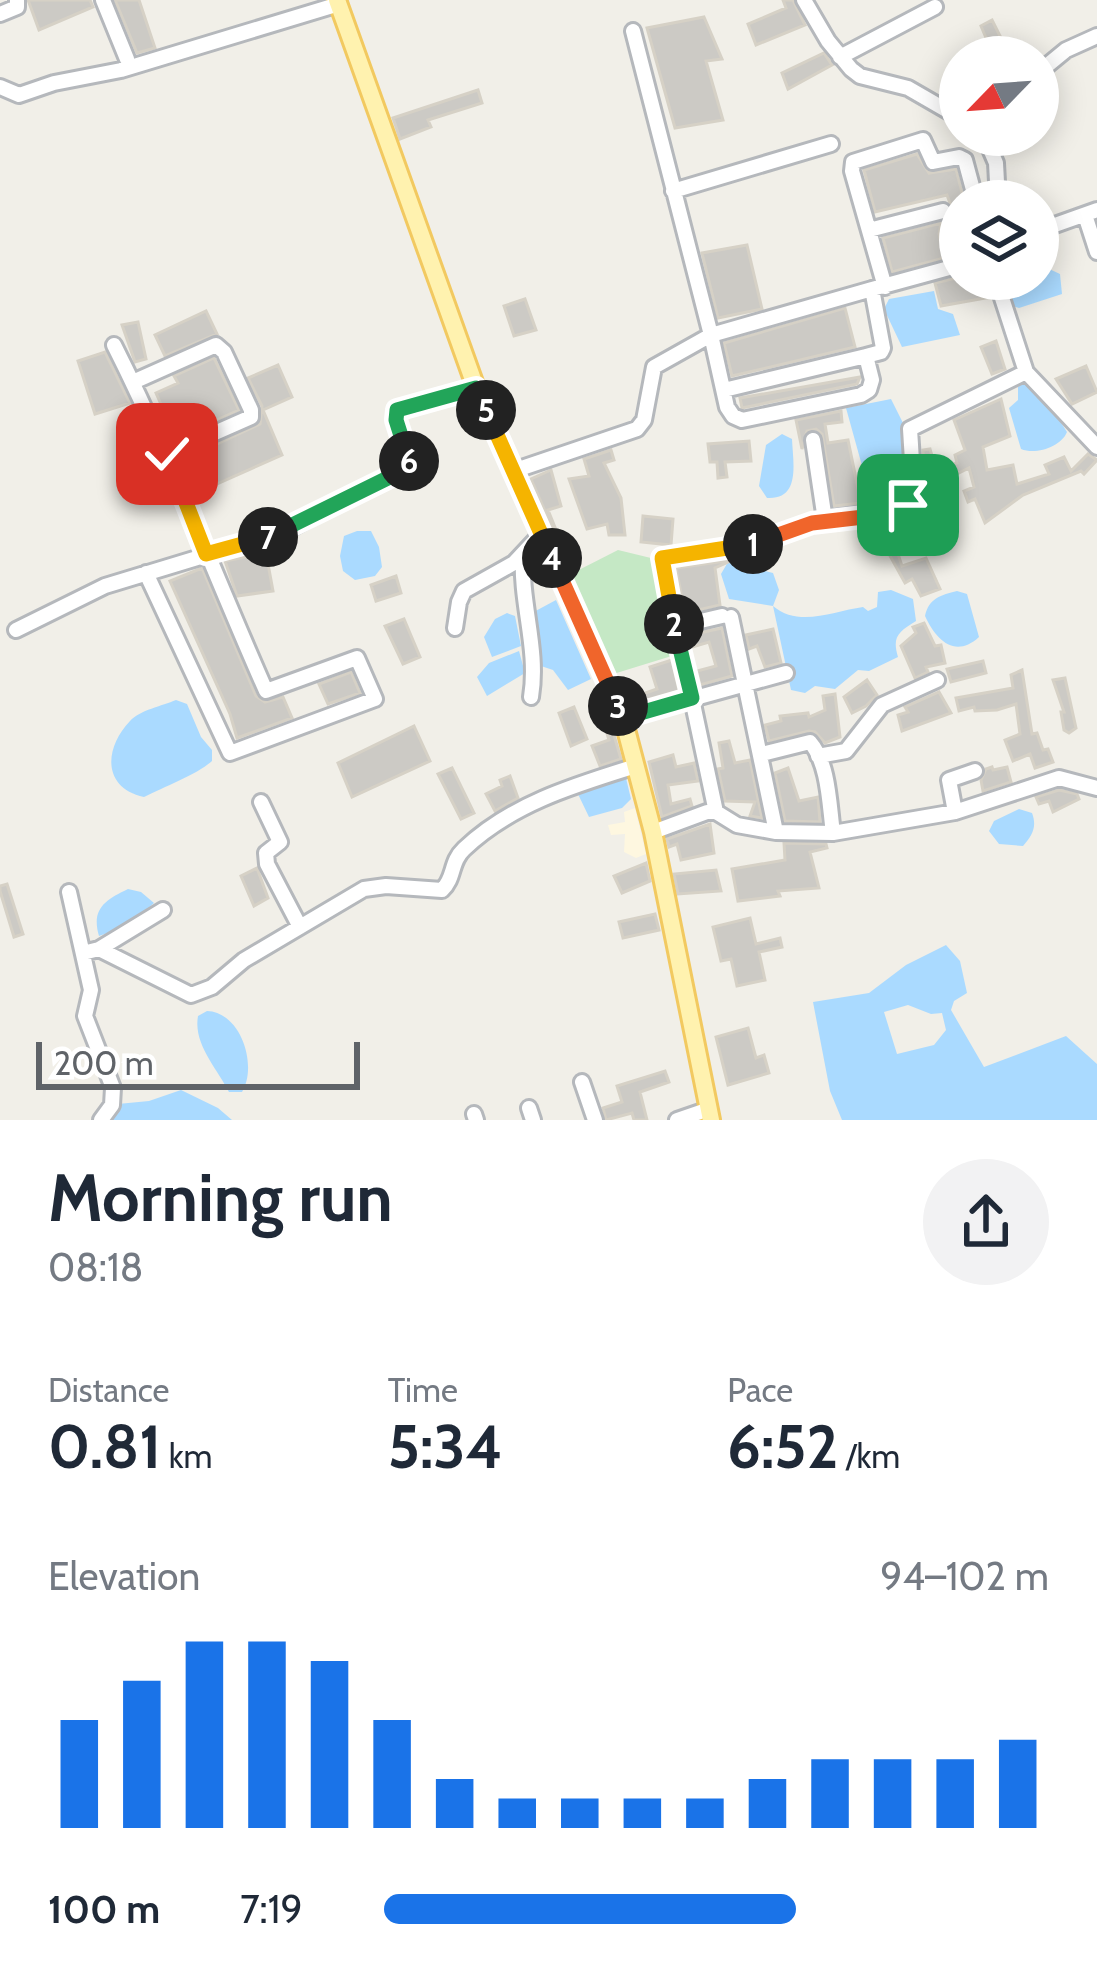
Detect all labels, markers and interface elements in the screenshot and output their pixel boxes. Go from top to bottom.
north arrow [939,36,1059,156]
map controls [939,36,1059,300]
button: layers [939,180,1059,300]
pin: 5 [456,380,516,440]
text: 5 [477,390,495,430]
pin [116,403,218,505]
icon: check [134,421,200,487]
pin: 6 [379,431,439,491]
text: 6 [400,441,418,481]
pin [857,454,959,556]
icon: arrive [875,472,941,538]
pin: 7 [238,507,298,567]
pin: 1 [723,514,783,574]
text: 7 [260,517,276,557]
text: 1 [747,524,759,564]
pin: 4 [522,528,582,588]
text: 4 [542,538,562,578]
pin: 2 [644,594,704,654]
text: 2 [665,604,683,644]
pin: 3 [588,676,648,736]
text: 3 [609,686,627,726]
scale bar [36,1036,360,1089]
text: 200 m [54,1043,154,1083]
text: Morning run [48,1157,393,1238]
button: share [923,1159,1049,1285]
text: 08:18 [48,1243,143,1291]
text: Distance [48,1370,169,1410]
text: Time [388,1370,458,1410]
text: Pace [727,1370,793,1410]
text: 0.81 [48,1410,161,1483]
text: 5:34 [388,1410,503,1483]
text: 6:52 [727,1410,838,1483]
text: km [161,1436,213,1476]
text: /km [838,1436,900,1476]
text: Elevation [48,1552,200,1600]
text: 94–102 m [880,1552,1049,1600]
text: 100 m [48,1885,160,1933]
text: 7:19 [240,1885,303,1933]

